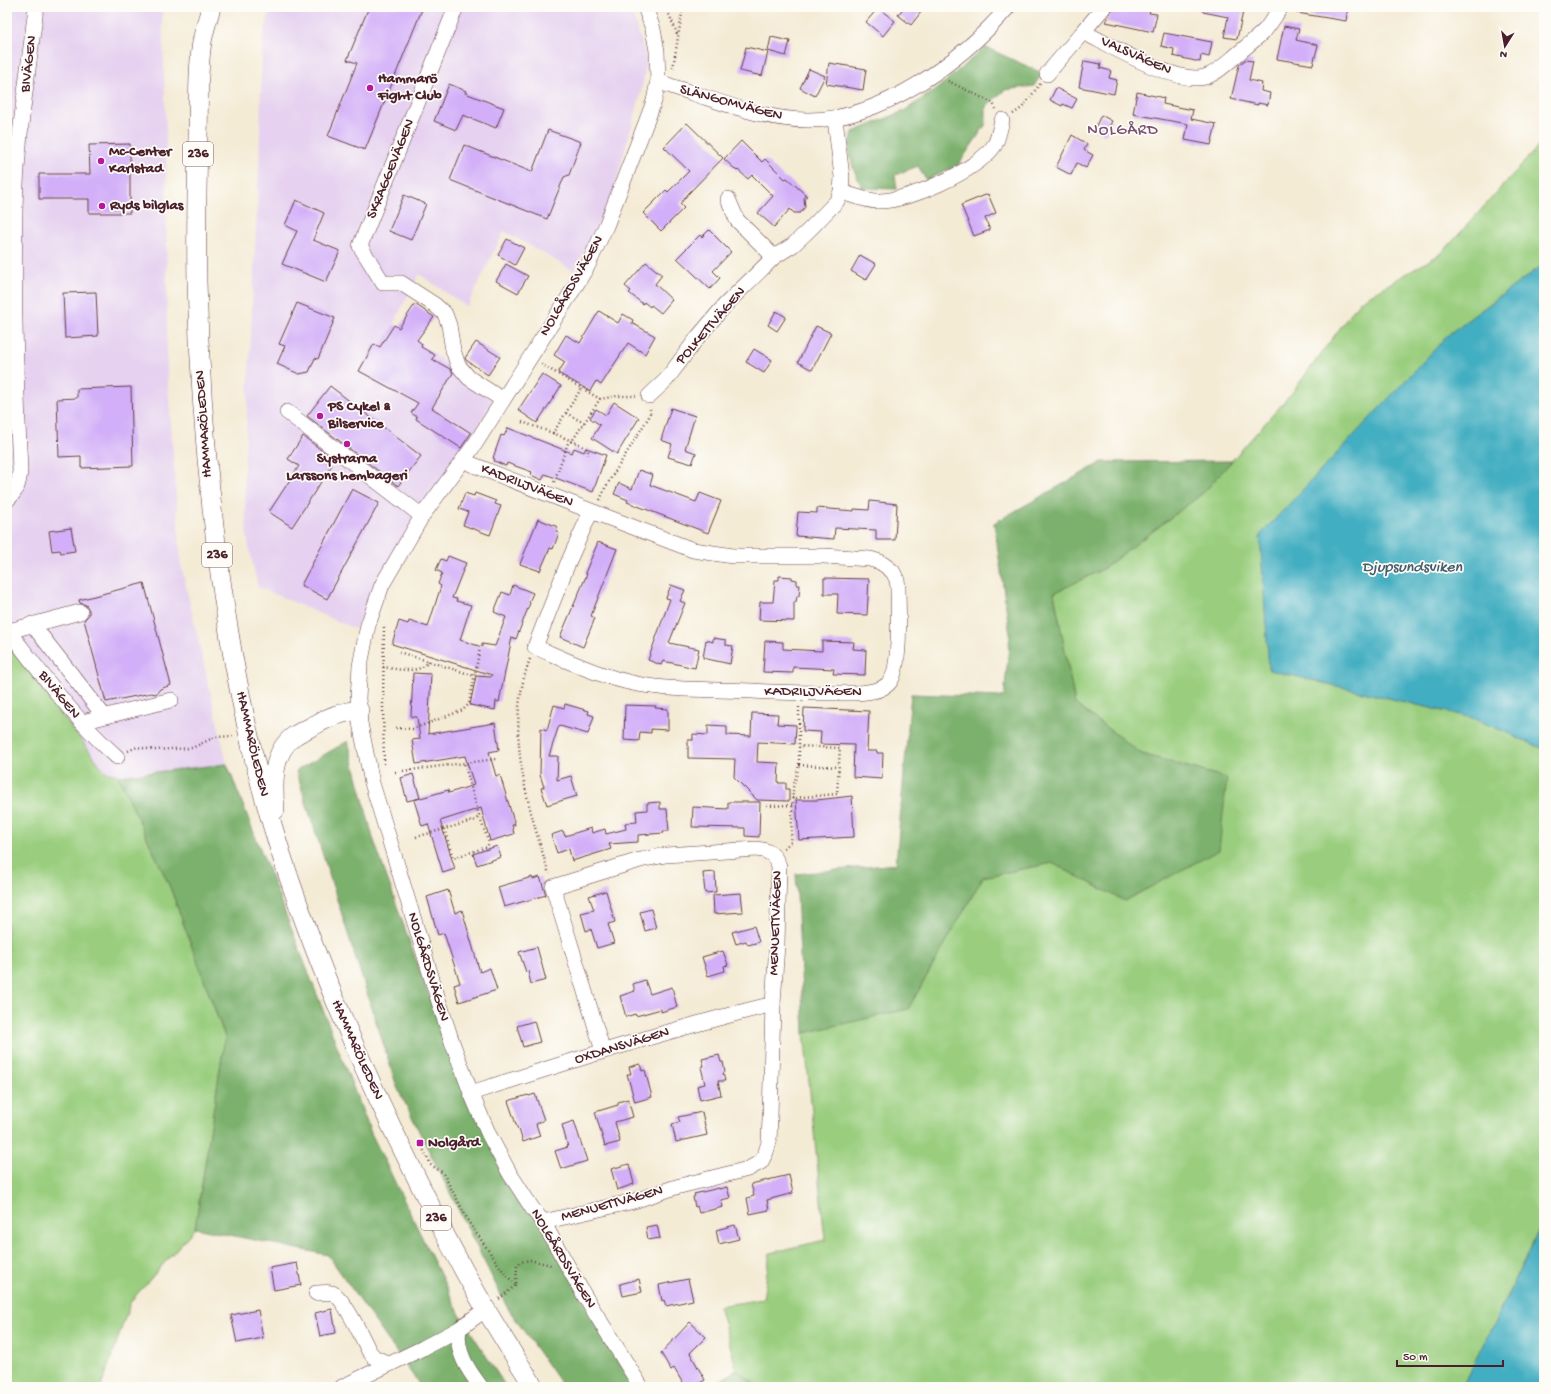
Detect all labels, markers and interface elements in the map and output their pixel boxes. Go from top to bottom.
north arrow [1485,26,1525,66]
street label: VALSVÄGEN [1097,32,1174,80]
street label: BIVÄGEN [16,34,41,94]
text: N [1499,47,1508,60]
place label: Hammarö Fight Club [377,70,442,105]
street label: SLÄNGOMVÄGEN [678,81,785,125]
marker: Hammarö Fight Club [365,83,375,93]
street label: SKRAGGEVÄGEN [363,116,419,222]
district label: NOLGÅRD [1087,121,1159,141]
road number: 236 [183,142,213,166]
place label: Mc-Center Karlstad [108,143,173,178]
marker: Mc-Center Karlstad [96,156,106,166]
place label: Ryds bilglas [109,197,185,215]
marker: Ryds bilglas [97,201,107,211]
street label: NOLGÅRDSVÄGEN [536,232,608,339]
street label: POLKETTVÄGEN [671,283,750,370]
street label: HAMMARÖLEDEN [191,369,217,478]
place label: PS Cykel & Bilservice [327,398,392,433]
marker: PS Cykel & Bilservice [315,411,325,421]
marker: Systrarna Larssons hembageri [342,439,352,449]
place label: Systrarna Larssons hembageri [286,450,408,485]
street label: KADRILJVÄGEN [478,460,576,512]
road number: 236 [202,543,232,567]
water label: Djupsundsviken [1362,559,1463,578]
street label: BIVÄGEN [33,666,84,723]
street label: KADRILJVÄGEN [764,683,862,701]
street label: HAMMARÖLEDEN [231,689,273,799]
street label: MENUETTVÄGEN [765,870,787,976]
street label: NOLGÅRDSVÄGEN [403,910,453,1024]
street label: HAMMARÖLEDEN [327,997,387,1103]
street label: OXDANSVÄGEN [572,1023,672,1069]
place label: Nolgård [428,1134,482,1152]
marker: Nolgård [415,1138,425,1148]
street label: MENUETTVÄGEN [559,1182,665,1226]
road number: 236 [421,1206,451,1230]
street label: NOLGÅRDSVÄGEN [526,1206,600,1312]
scale bar [1397,1342,1503,1368]
text: 50 m [1403,1351,1428,1365]

